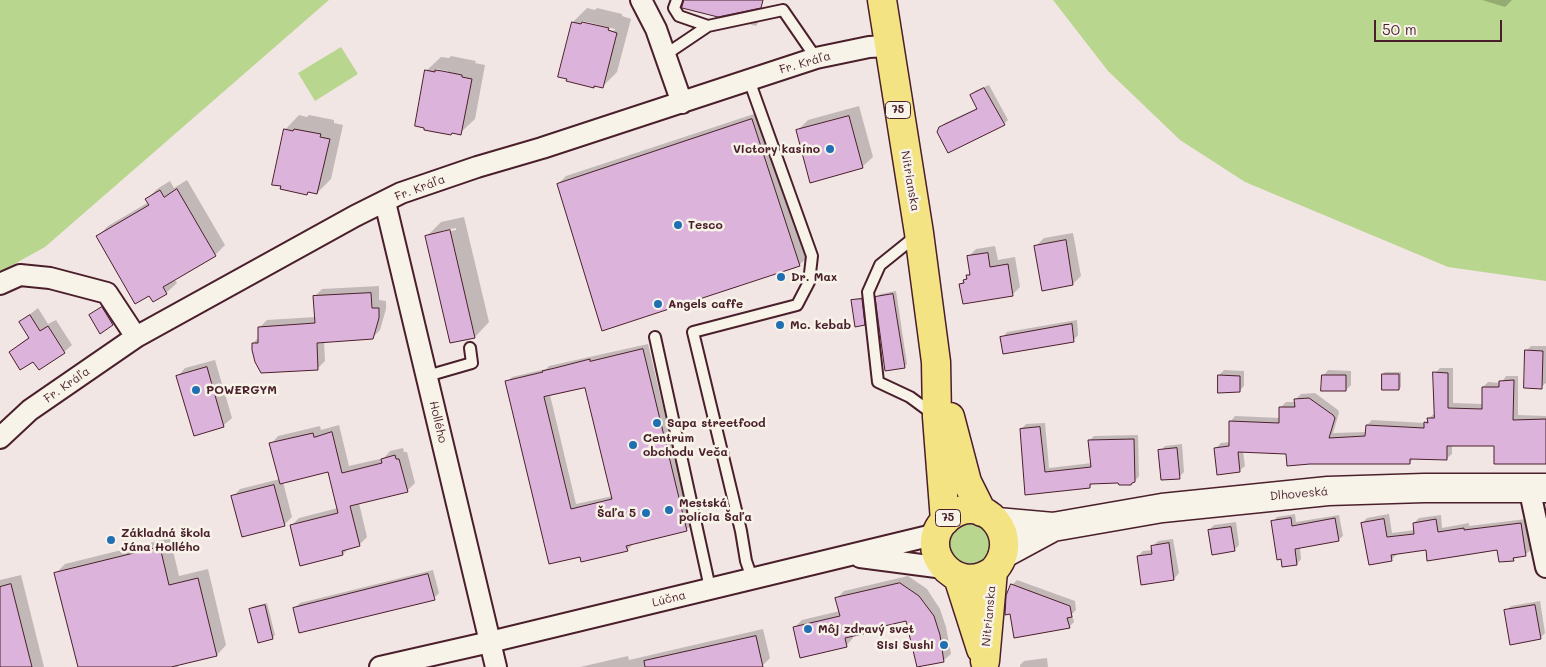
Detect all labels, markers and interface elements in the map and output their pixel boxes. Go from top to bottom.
scale bar [1376,10,1504,42]
text: 50 m [1382,19,1417,39]
street label: Fr. Kráľa [778,49,832,77]
road number: 75 [886,102,910,118]
place label: Victory kasíno [733,142,820,156]
marker: Victory kasíno [824,143,836,155]
street label: Nitrianska [898,150,922,212]
street label: Fr. Kráľa [393,172,447,204]
place label: Tesco [688,218,723,232]
marker: Tesco [672,219,684,231]
place label: Dr. Max [791,270,837,284]
marker: Dr. Max [775,271,787,283]
place label: Angels caffe [668,297,743,311]
marker: Angels caffe [652,298,664,310]
place label: Mc. kebab [790,318,851,332]
marker: Mc. kebab [774,319,786,331]
street label: Fr. Kráľa [41,364,93,406]
place label: POWERGYM [206,383,277,397]
marker: POWERGYM [190,384,202,396]
street label: Hollého [426,399,450,445]
place label: Sapa streetfood [667,416,766,430]
marker: Sapa streetfood [651,417,663,429]
place label: Centrum obchodu Veča [643,431,728,459]
marker: Centrum obchodu Veča [627,439,639,451]
street label: Dlhoveská [1269,484,1329,504]
place label: Mestská polícia Šaľa [679,496,752,524]
marker: Mestská polícia Šaľa [663,504,675,516]
place label: Šaľa 5 [597,506,636,520]
marker: Šaľa 5 [640,507,652,519]
road number: 75 [936,509,960,526]
place label: Základná škola Jána Hollého [121,526,211,554]
marker: Základná škola Jána Hollého [105,534,117,546]
street label: Nitrianska [979,585,999,647]
street label: Lúčna [651,588,687,610]
place label: Môj zdravý svet [818,622,914,636]
marker: Môj zdravý svet [802,623,814,635]
place label: Sisi Sushi [877,638,934,652]
marker: Sisi Sushi [938,639,950,651]

